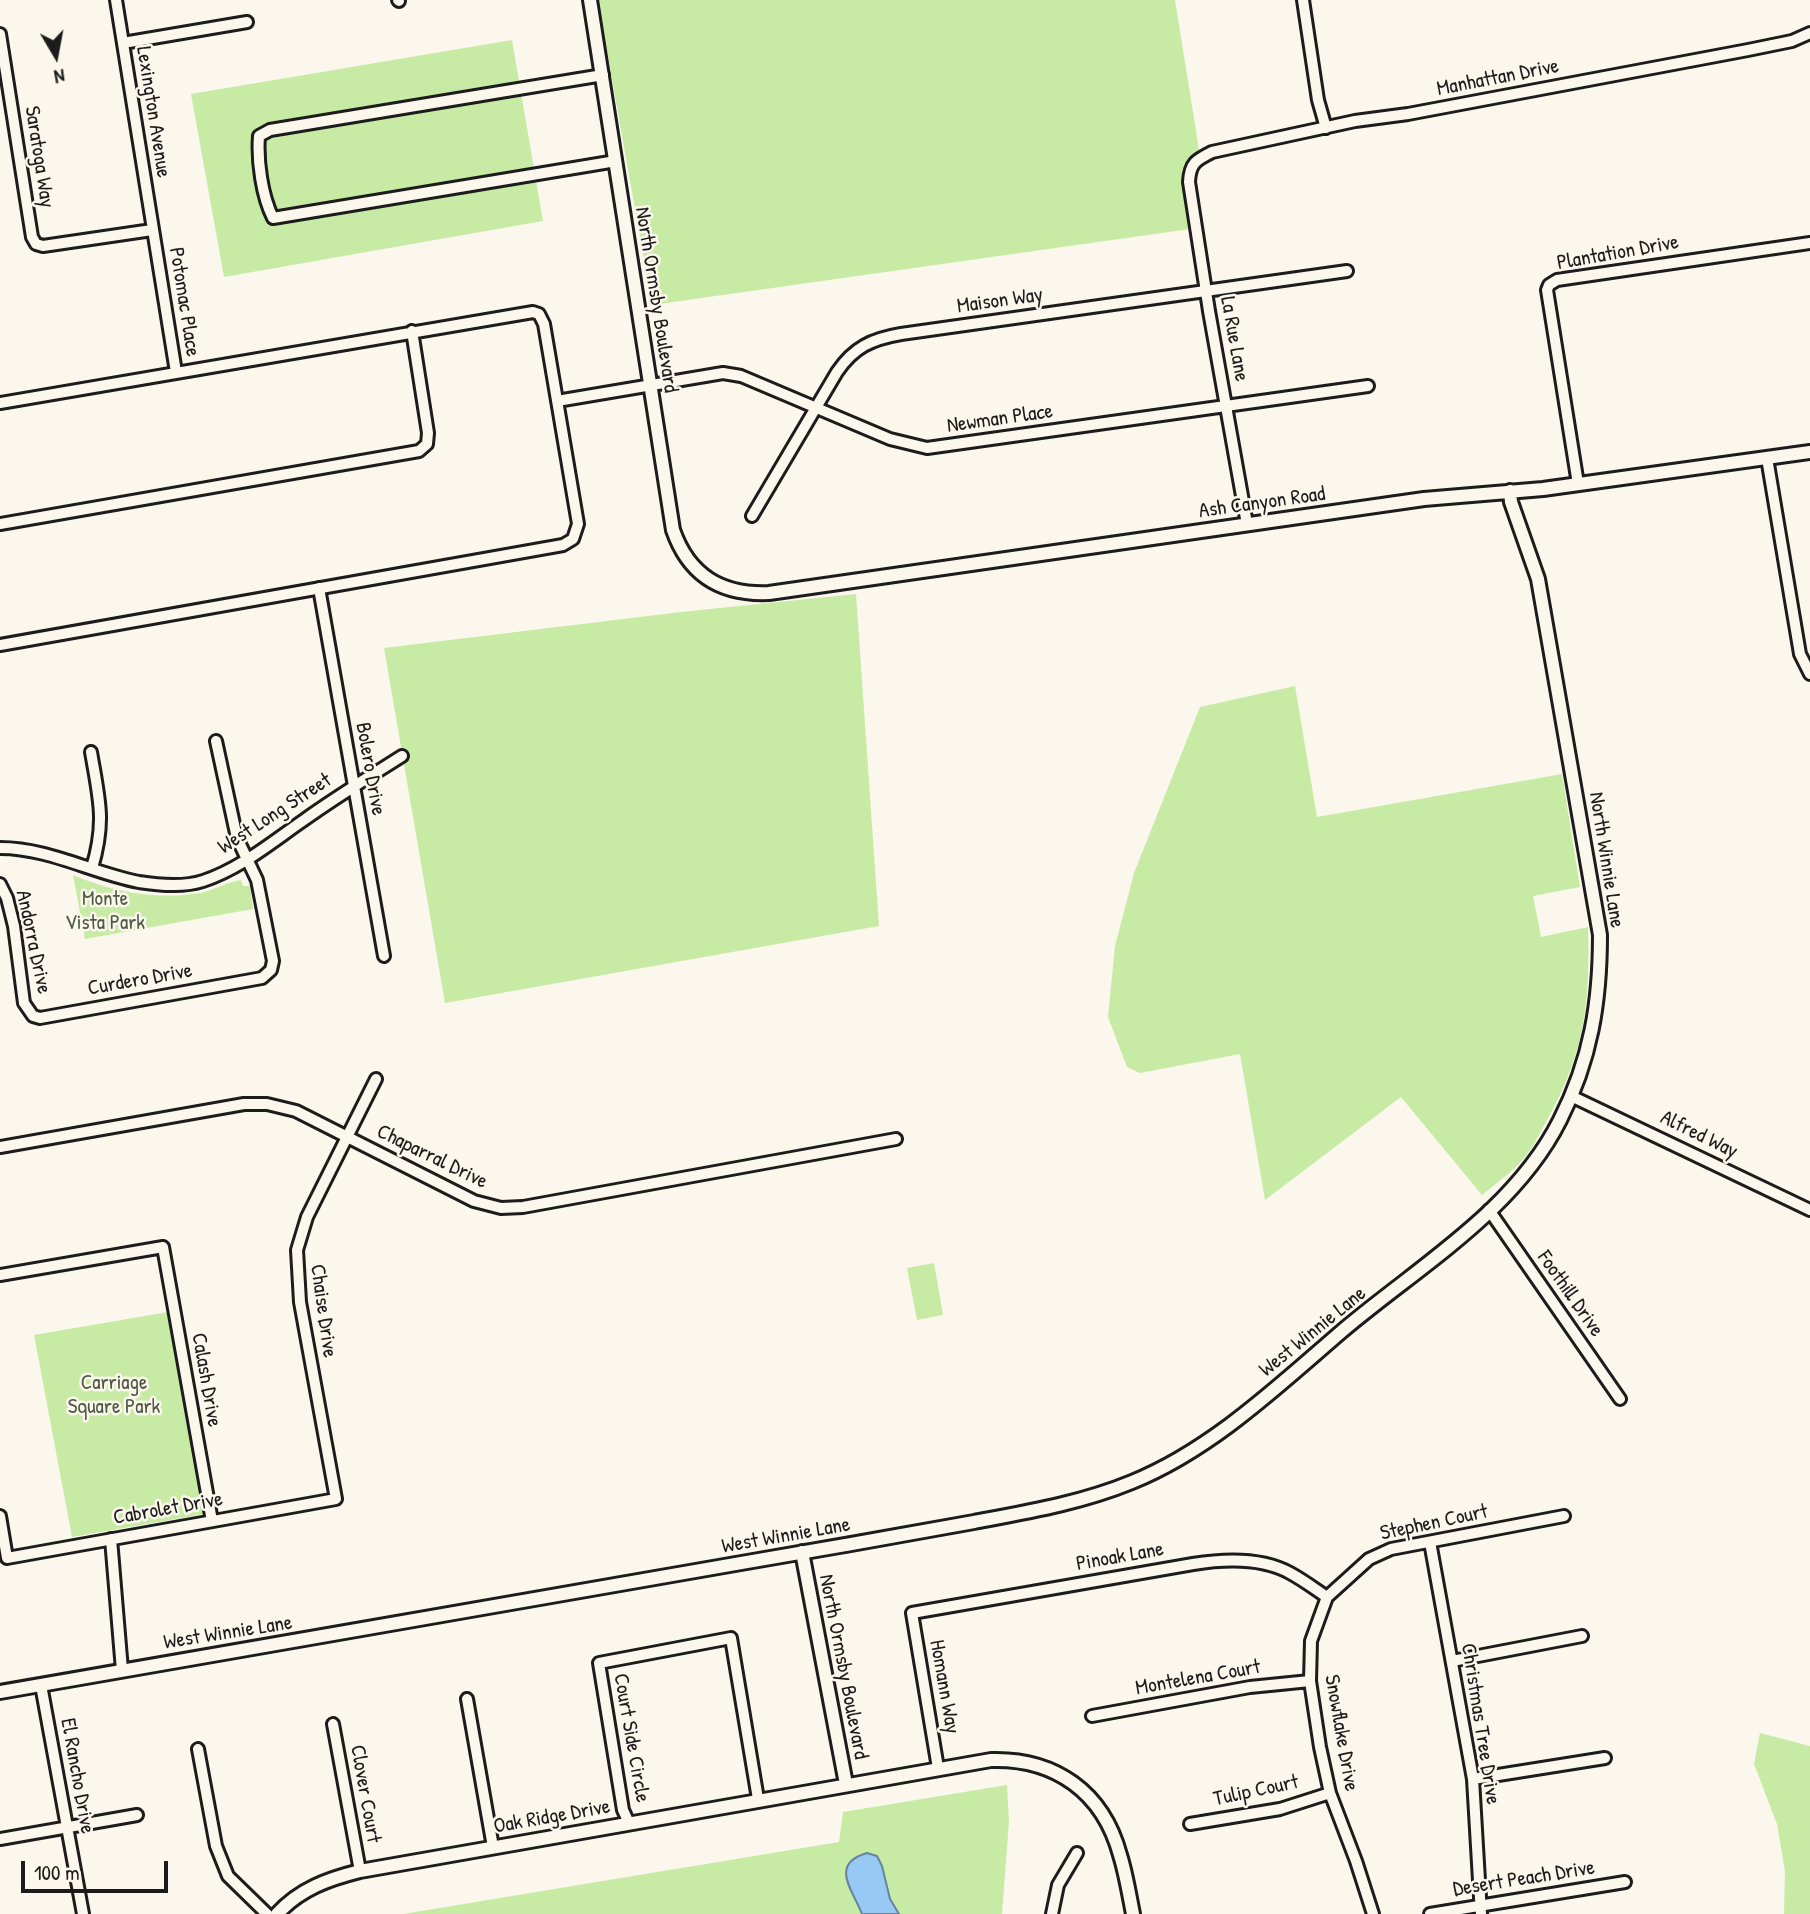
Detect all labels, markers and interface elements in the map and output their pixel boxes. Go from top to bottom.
north arrow [21,21,91,91]
street label: Lexington Avenue [130,45,176,179]
street label: Manhattan Drive [1435,54,1561,102]
text: N [52,63,67,90]
street label: Saratoga Way [19,104,59,210]
street label: North Ormsby Boulevard [629,205,683,395]
street label: Plantation Drive [1555,230,1681,276]
street label: Potomac Place [163,246,205,358]
street label: Maison Way [955,283,1045,319]
street label: La Rue Lane [1214,295,1254,383]
street label: Newman Place [946,399,1054,439]
street label: Ash Canyon Road [1197,482,1327,524]
street label: Bolero Drive [349,721,391,817]
street label: West Long Street [214,768,336,860]
street label: North Winnie Lane [1583,790,1629,930]
park label: Monte Vista Park [65,886,145,936]
street label: Andorra Drive [10,888,56,996]
street label: Curdero Drive [86,958,194,1002]
street label: Alfred Way [1656,1106,1742,1164]
street label: Chaparral Drive [372,1119,492,1195]
street label: Foothill Drive [1531,1246,1609,1342]
street label: Chaise Drive [304,1263,342,1359]
street label: West Winnie Lane [1255,1281,1371,1383]
street label: Calash Drive [185,1331,227,1429]
park label: Carriage Square Park [68,1370,160,1420]
street label: Cabrolet Drive [111,1487,225,1531]
street label: Stephen Court [1378,1499,1490,1547]
street label: West Winnie Lane [720,1512,852,1560]
street label: Pinoak Lane [1074,1537,1166,1577]
street label: North Ormsby Boulevard [813,1573,873,1761]
street label: West Winnie Lane [162,1610,294,1656]
street label: Homann Way [923,1638,965,1736]
street label: Christmas Tree Drive [1455,1642,1505,1806]
street label: Montelena Court [1134,1655,1262,1701]
street label: Court Side Circle [607,1671,655,1805]
street label: Snowflake Drive [1318,1673,1364,1793]
street label: El Rancho Drive [54,1716,100,1836]
street label: Clover Court [344,1743,386,1845]
street label: Tulip Court [1211,1770,1301,1812]
street label: Oak Ridge Drive [492,1794,612,1840]
scale bar [24,1848,172,1892]
street label: Desert Peach Drive [1451,1855,1597,1903]
text: 100 m [34,1858,80,1887]

